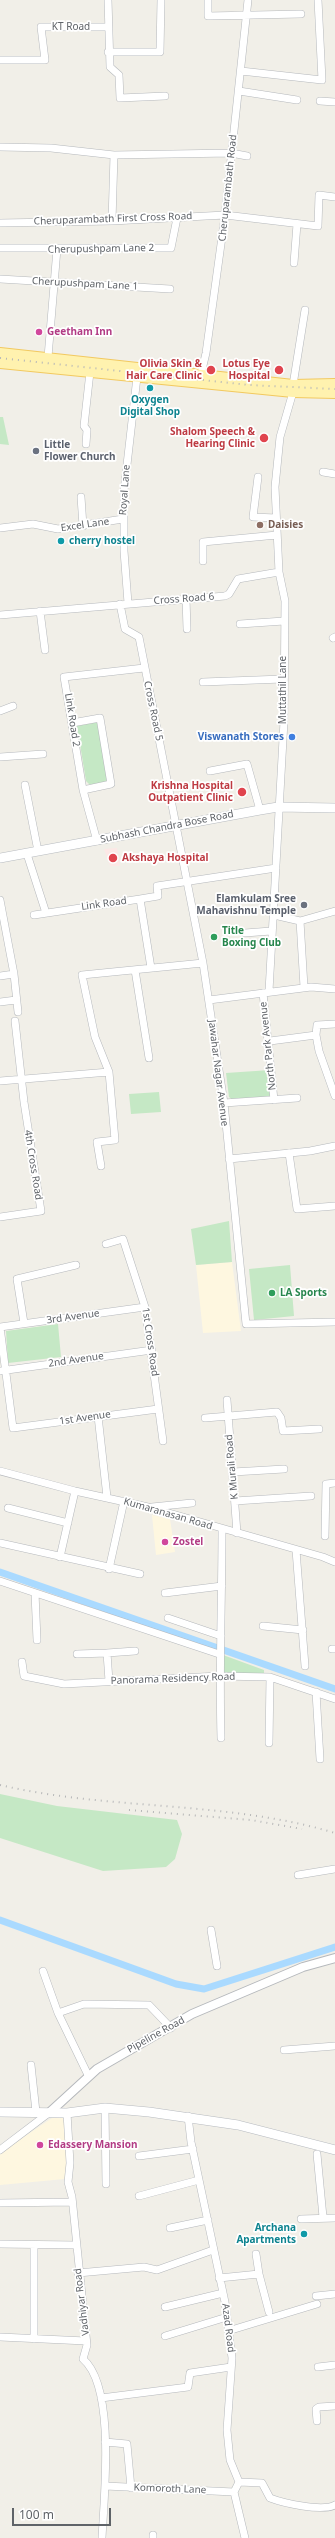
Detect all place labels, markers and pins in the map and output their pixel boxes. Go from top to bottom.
place label: Geetham Inn [47,326,112,338]
marker: Geetham Inn [34,327,44,337]
place label: Olivia Skin & Hair Care Clinic [126,358,202,382]
place label: Lotus Eye Hospital [222,358,270,382]
marker: Olivia Skin & Hair Care Clinic [205,364,217,376]
marker: Lotus Eye Hospital [273,364,285,376]
marker: Oxygen Digital Shop [145,383,155,393]
place label: Oxygen Digital Shop [120,394,180,418]
place label: Shalom Speech & Hearing Clinic [170,426,255,450]
marker: Shalom Speech & Hearing Clinic [258,432,270,444]
place label: Little Flower Church [44,439,115,462]
marker: Little Flower Church [31,446,41,456]
place label: Daisies [268,519,303,531]
marker: Daisies [255,520,265,530]
place label: cherry hostel [69,535,135,547]
marker: cherry hostel [56,536,66,546]
place label: Viswanath Stores [198,731,284,743]
marker: Viswanath Stores [287,732,297,742]
place label: Krishna Hospital Outpatient Clinic [148,780,233,804]
marker: Krishna Hospital Outpatient Clinic [236,786,248,798]
marker: Akshaya Hospital [107,852,119,864]
place label: Akshaya Hospital [122,852,208,864]
place label: Elamkulam Sree Mahavishnu Temple [196,893,296,916]
marker: Elamkulam Sree Mahavishnu Temple [299,900,309,910]
place label: Title Boxing Club [222,925,281,948]
marker: Title Boxing Club [209,932,219,942]
place label: LA Sports [280,1287,327,1299]
marker: LA Sports [267,1288,277,1298]
place label: Zostel [173,1536,203,1548]
marker: Zostel [160,1537,170,1547]
place label: Edassery Mansion [48,2139,137,2151]
marker: Edassery Mansion [35,2140,45,2150]
place label: Archana Apartments [236,2222,296,2246]
marker: Archana Apartments [299,2229,309,2239]

